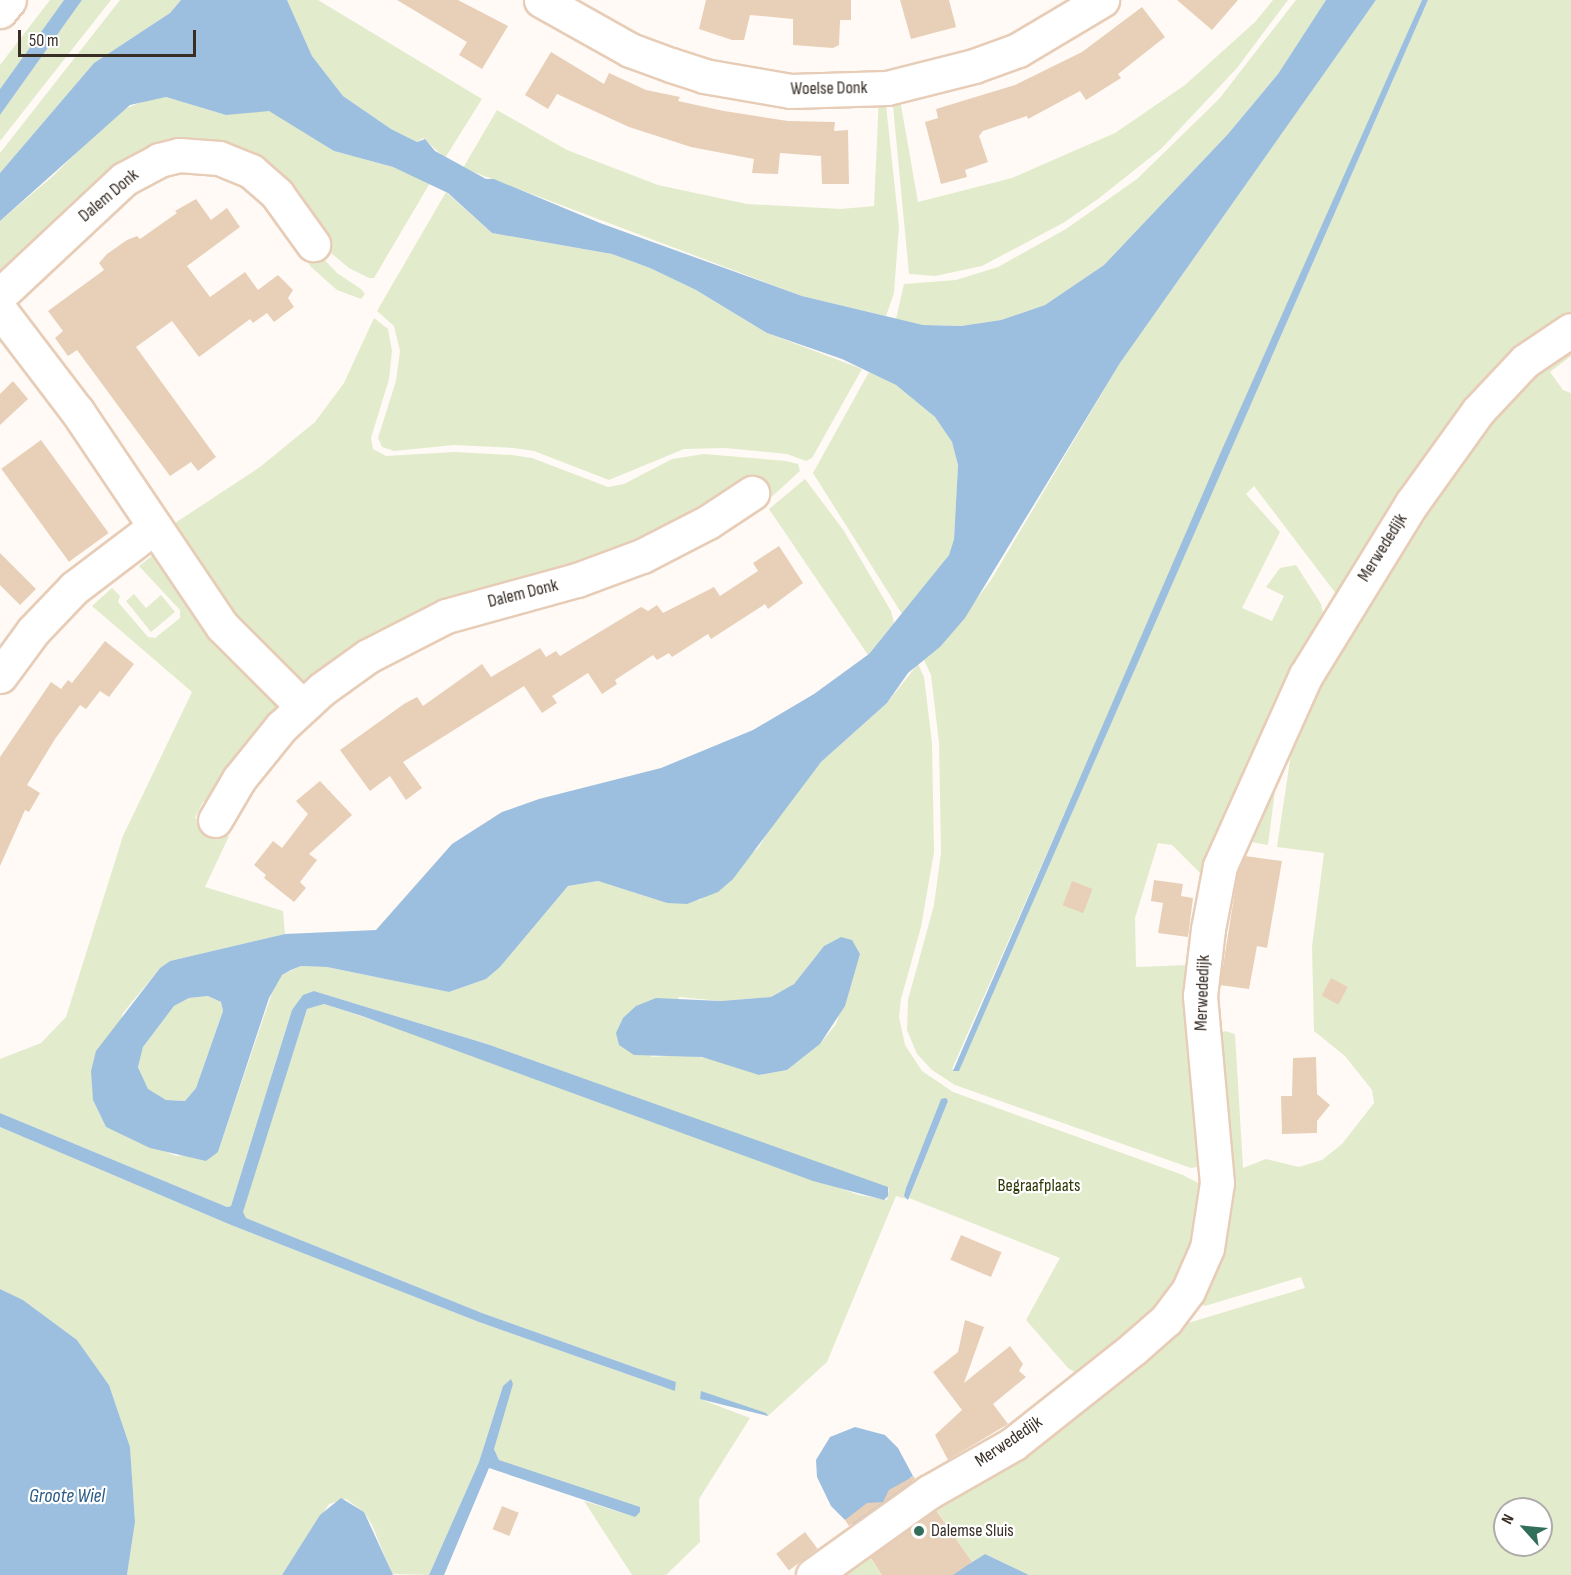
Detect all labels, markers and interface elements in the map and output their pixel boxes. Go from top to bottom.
scale bar [21,18,200,56]
text: 50 m [29,30,59,51]
street label: Woelse Donk [790,78,868,100]
street label: Dalem Donk [75,165,143,227]
street label: Merwededijk [1354,510,1412,586]
street label: Dalem Donk [486,575,560,613]
street label: Merwededijk [1191,954,1215,1032]
park label: Begraafplaats [998,1175,1080,1197]
street label: Merwededijk [971,1412,1047,1472]
water label: Groote Wiel [29,1484,105,1508]
north arrow [1493,1497,1553,1557]
text: N [1498,1511,1519,1528]
place label: Dalemse Sluis [931,1520,1014,1542]
marker: Dalemse Sluis [912,1524,926,1538]

